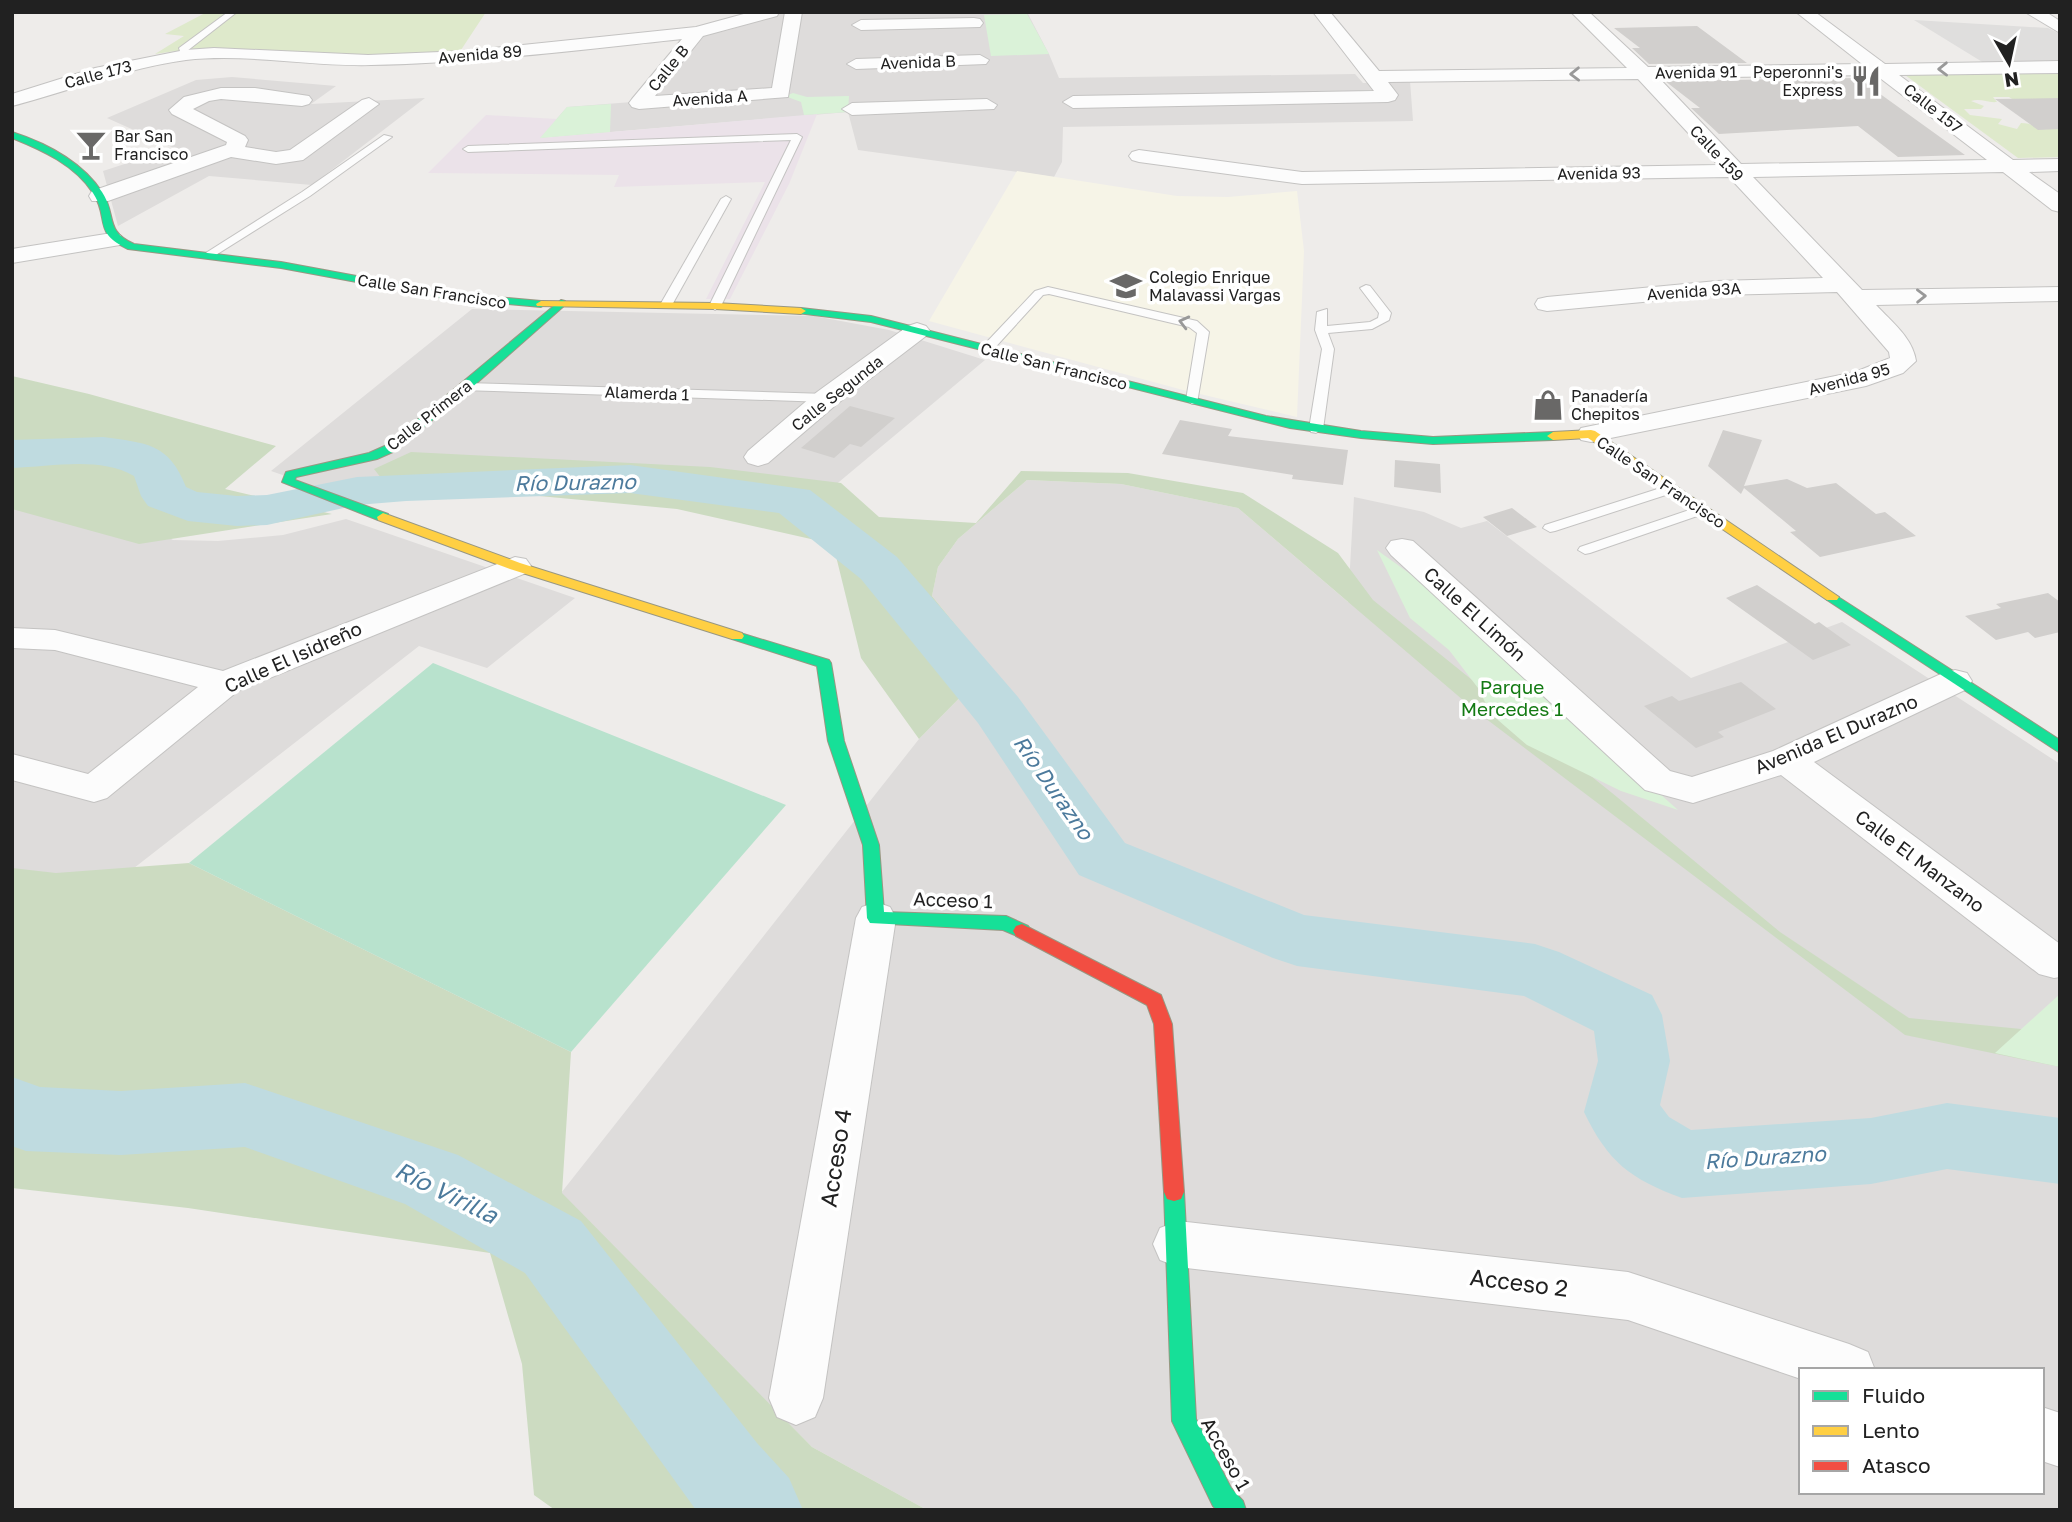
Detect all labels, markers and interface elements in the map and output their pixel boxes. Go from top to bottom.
north arrow [1974,28,2044,98]
street label: Avenida 89 [437,40,523,68]
street label: Calle B [643,41,693,95]
street label: Avenida B [880,51,956,73]
street label: Calle 173 [62,55,134,93]
street label: Avenida 91 [1655,61,1737,83]
one-way arrow [1937,61,1947,77]
place label: Peperonni's Express [1753,62,1843,100]
restaurant icon: Peperonni's Express [1849,64,1883,98]
one-way arrow [1569,66,1579,82]
text: N [2003,68,2021,93]
street label: Calle 157 [1900,79,1966,137]
street label: Avenida A [672,85,749,111]
street label: Calle 159 [1686,121,1748,185]
place label: Bar San Francisco [114,126,188,164]
bar icon: Bar San Francisco [74,128,108,162]
street label: Avenida 93 [1557,162,1641,184]
place label: Colegio Enrique Malavassi Vargas [1149,267,1281,305]
street label: Calle San Francisco [356,269,508,313]
school or university icon: Colegio Enrique Malavassi Vargas [1109,269,1143,303]
street label: Avenida 93A [1646,278,1742,304]
one-way arrow [1915,289,1926,304]
one-way arrow [1178,316,1190,330]
street label: Calle San Francisco [978,338,1130,394]
street label: Calle Segunda [787,351,887,435]
street label: Avenida 95 [1806,359,1892,399]
street label: Calle Primera [382,375,476,455]
street label: Alamerda 1 [604,382,690,404]
place label: Panadería Chepitos [1571,386,1648,424]
shop icon: Panadería Chepitos [1531,388,1565,422]
street label: Calle San Francisco [1593,432,1729,532]
water label: Río Durazno [514,468,637,496]
street label: Calle El Limón [1419,562,1531,666]
street label: Calle El Isidreño [221,616,365,697]
park label: Parque Mercedes 1 [1461,675,1563,720]
street label: Avenida El Durazno [1751,689,1921,778]
water label: Río Durazno [1008,730,1100,846]
street label: Calle El Manzano [1851,804,1990,917]
street label: Acceso 1 [913,887,993,912]
street label: Acceso 4 [813,1107,857,1209]
water label: Río Durazno [1704,1140,1828,1174]
water label: Río Virilla [391,1154,504,1230]
street label: Acceso 2 [1468,1262,1570,1302]
legend [1799,1368,2044,1494]
text: Fluido [1862,1382,1925,1408]
street label: Acceso 1 [1197,1413,1256,1494]
text: Lento [1862,1417,1920,1443]
text: Atasco [1862,1452,1931,1478]

